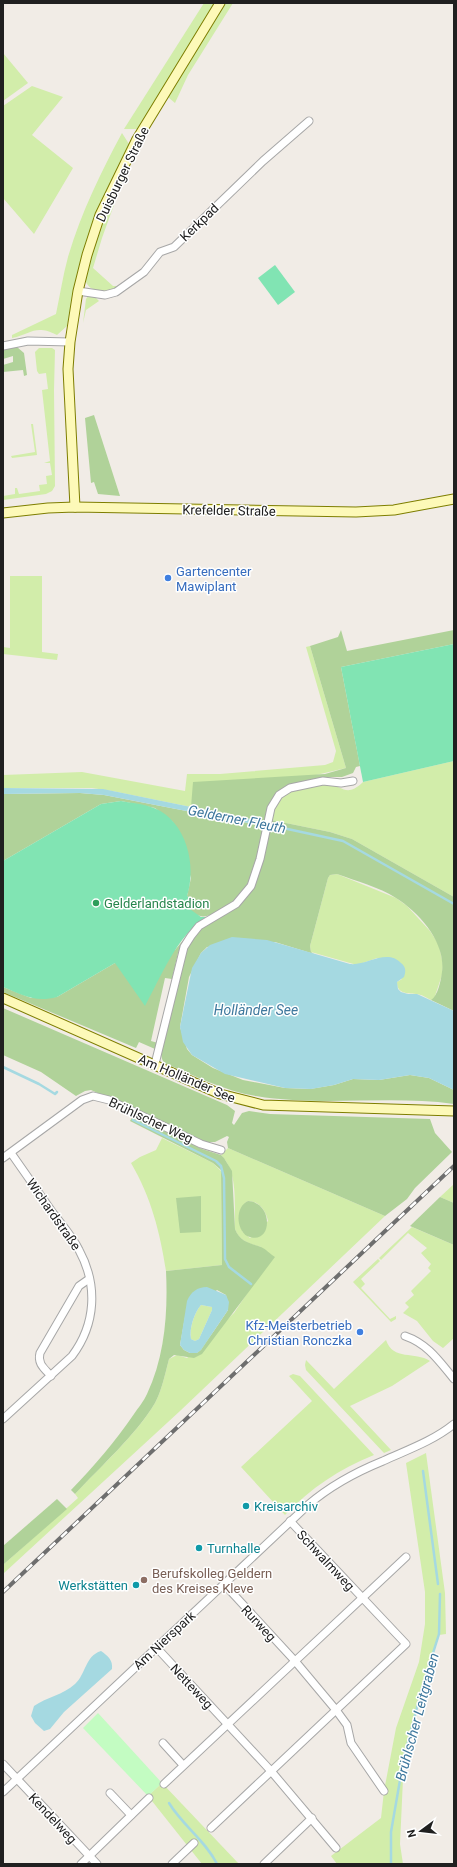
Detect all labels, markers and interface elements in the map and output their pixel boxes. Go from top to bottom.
street label: Duisburger Straße [93,124,152,224]
street label: Kerkpad [177,200,222,244]
street label: Krefelder Straße [182,502,276,519]
place label: Gartencenter Mawiplant [176,564,252,594]
marker: Gartencenter Mawiplant [163,573,173,583]
water label: Gelderner Fleuth [187,802,287,836]
place label: Gelderlandstadion [104,896,209,911]
marker: Gelderlandstadion [91,898,101,908]
water label: Holländer See [214,1002,298,1018]
street label: Am Holländer See [136,1051,238,1106]
street label: Brühlscher Weg [107,1094,195,1146]
street label: Wichardstraße [23,1176,84,1253]
place label: Kfz-Meisterbetrieb Christian Ronczka [245,1318,352,1348]
marker: Kfz-Meisterbetrieb Christian Ronczka [355,1327,365,1337]
place label: Kreisarchiv [254,1499,319,1514]
marker: Kreisarchiv [241,1501,251,1511]
street label: Schwalmweg [294,1527,357,1594]
place label: Turnhalle [207,1541,260,1556]
marker: Turnhalle [194,1543,204,1553]
place label: Berufskolleg Geldern des Kreises Kleve [152,1566,272,1596]
marker: Berufskolleg Geldern des Kreises Kleve [139,1575,149,1585]
place label: Werkstätten [58,1578,128,1593]
marker: Werkstätten [131,1580,141,1590]
street label: Rurweg [238,1602,279,1644]
street label: Am Nierspark [130,1608,199,1673]
water label: Brühlscher Leitgraben [392,1651,442,1783]
street label: Netteweg [167,1661,216,1712]
street label: Kendelweg [26,1790,80,1847]
north arrow [401,1811,441,1851]
text: N [404,1828,419,1839]

